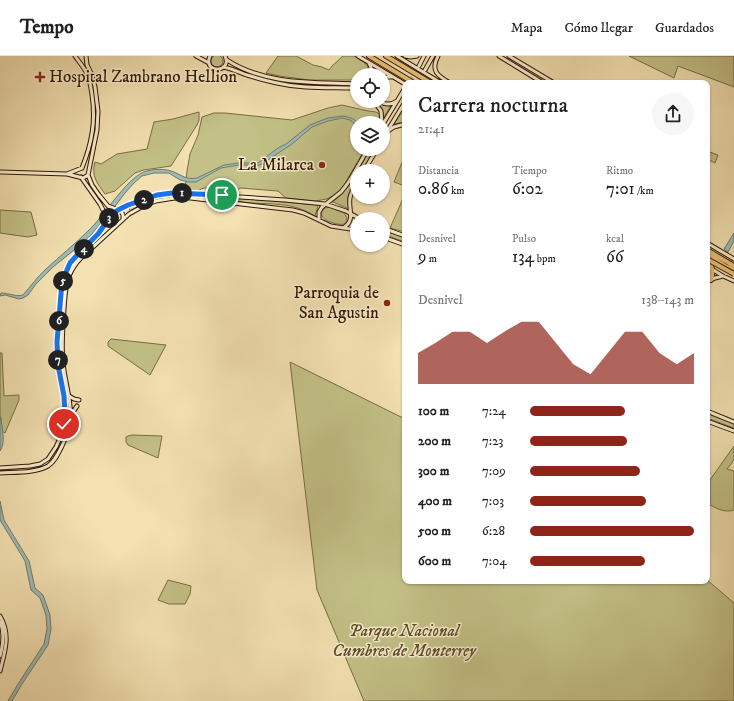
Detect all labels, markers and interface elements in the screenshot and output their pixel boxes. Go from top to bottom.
text: Tempo [20,16,73,39]
text: Mapa [511,19,542,37]
text: Cómo llegar [564,19,633,37]
text: Guardados [655,19,714,37]
place label: Hospital Zambrano Hellion [49,66,237,88]
map controls [350,68,390,252]
button: locate [350,68,390,108]
marker: Hospital Zambrano Hellion [34,71,46,83]
text: Carrera nocturna [418,92,568,119]
button: share [652,93,694,135]
button: layers [350,116,390,156]
text: 21:41 [418,121,445,137]
place label: La Milarca [238,154,315,176]
marker: La Milarca [317,160,327,170]
button: + [350,164,390,204]
text: Distancia [418,164,459,178]
text: Tiempo [512,164,547,178]
text: Ritmo [606,164,633,178]
pin [205,178,239,212]
text: 0.86 [418,178,449,200]
text: 6:02 [512,178,543,200]
text: 7:01 [606,178,635,200]
pin: 1 [172,183,192,203]
icon: arrive [211,184,233,206]
text: km [449,184,465,198]
text: /km [635,184,654,198]
text: 1 [180,186,184,200]
pin: 2 [134,190,154,210]
text: 2 [141,193,147,207]
pin: 3 [99,208,119,228]
text: 3 [107,211,111,225]
button: − [350,212,390,252]
text: Desnivel [418,232,456,246]
text: Pulso [512,232,536,246]
text: kcal [606,232,624,246]
pin: 4 [74,239,94,259]
text: 4 [81,242,87,256]
text: 9 [418,246,426,268]
text: 134 [512,246,534,268]
text: 66 [606,246,624,268]
text: m [426,252,437,266]
text: bpm [534,252,556,266]
pin: 5 [53,271,73,291]
text: 5 [60,274,66,288]
place label: Parroquia de San Agustin [294,282,379,324]
text: Desnivel [418,292,463,308]
text: 138–143 m [641,292,694,308]
marker: Parroquia de San Agustin [382,298,392,308]
pin: 6 [49,311,69,331]
text: 6 [56,314,62,328]
pin: 7 [48,350,68,370]
text: 7 [55,353,61,367]
text: 100 m [418,403,449,419]
text: 7:24 [482,403,506,419]
pin [47,407,81,441]
icon: check [53,413,75,435]
text: 200 m [418,433,451,449]
text: 7:23 [482,433,503,449]
text: 300 m [418,463,449,479]
text: 7:09 [482,463,506,479]
text: 400 m [418,493,452,509]
text: 7:03 [482,493,504,509]
text: 500 m [418,523,451,539]
text: 6:28 [482,523,505,539]
text: 600 m [418,553,451,569]
text: 7:04 [482,553,507,569]
park label: Parque Nacional Cumbres de Monterrey [332,620,477,662]

